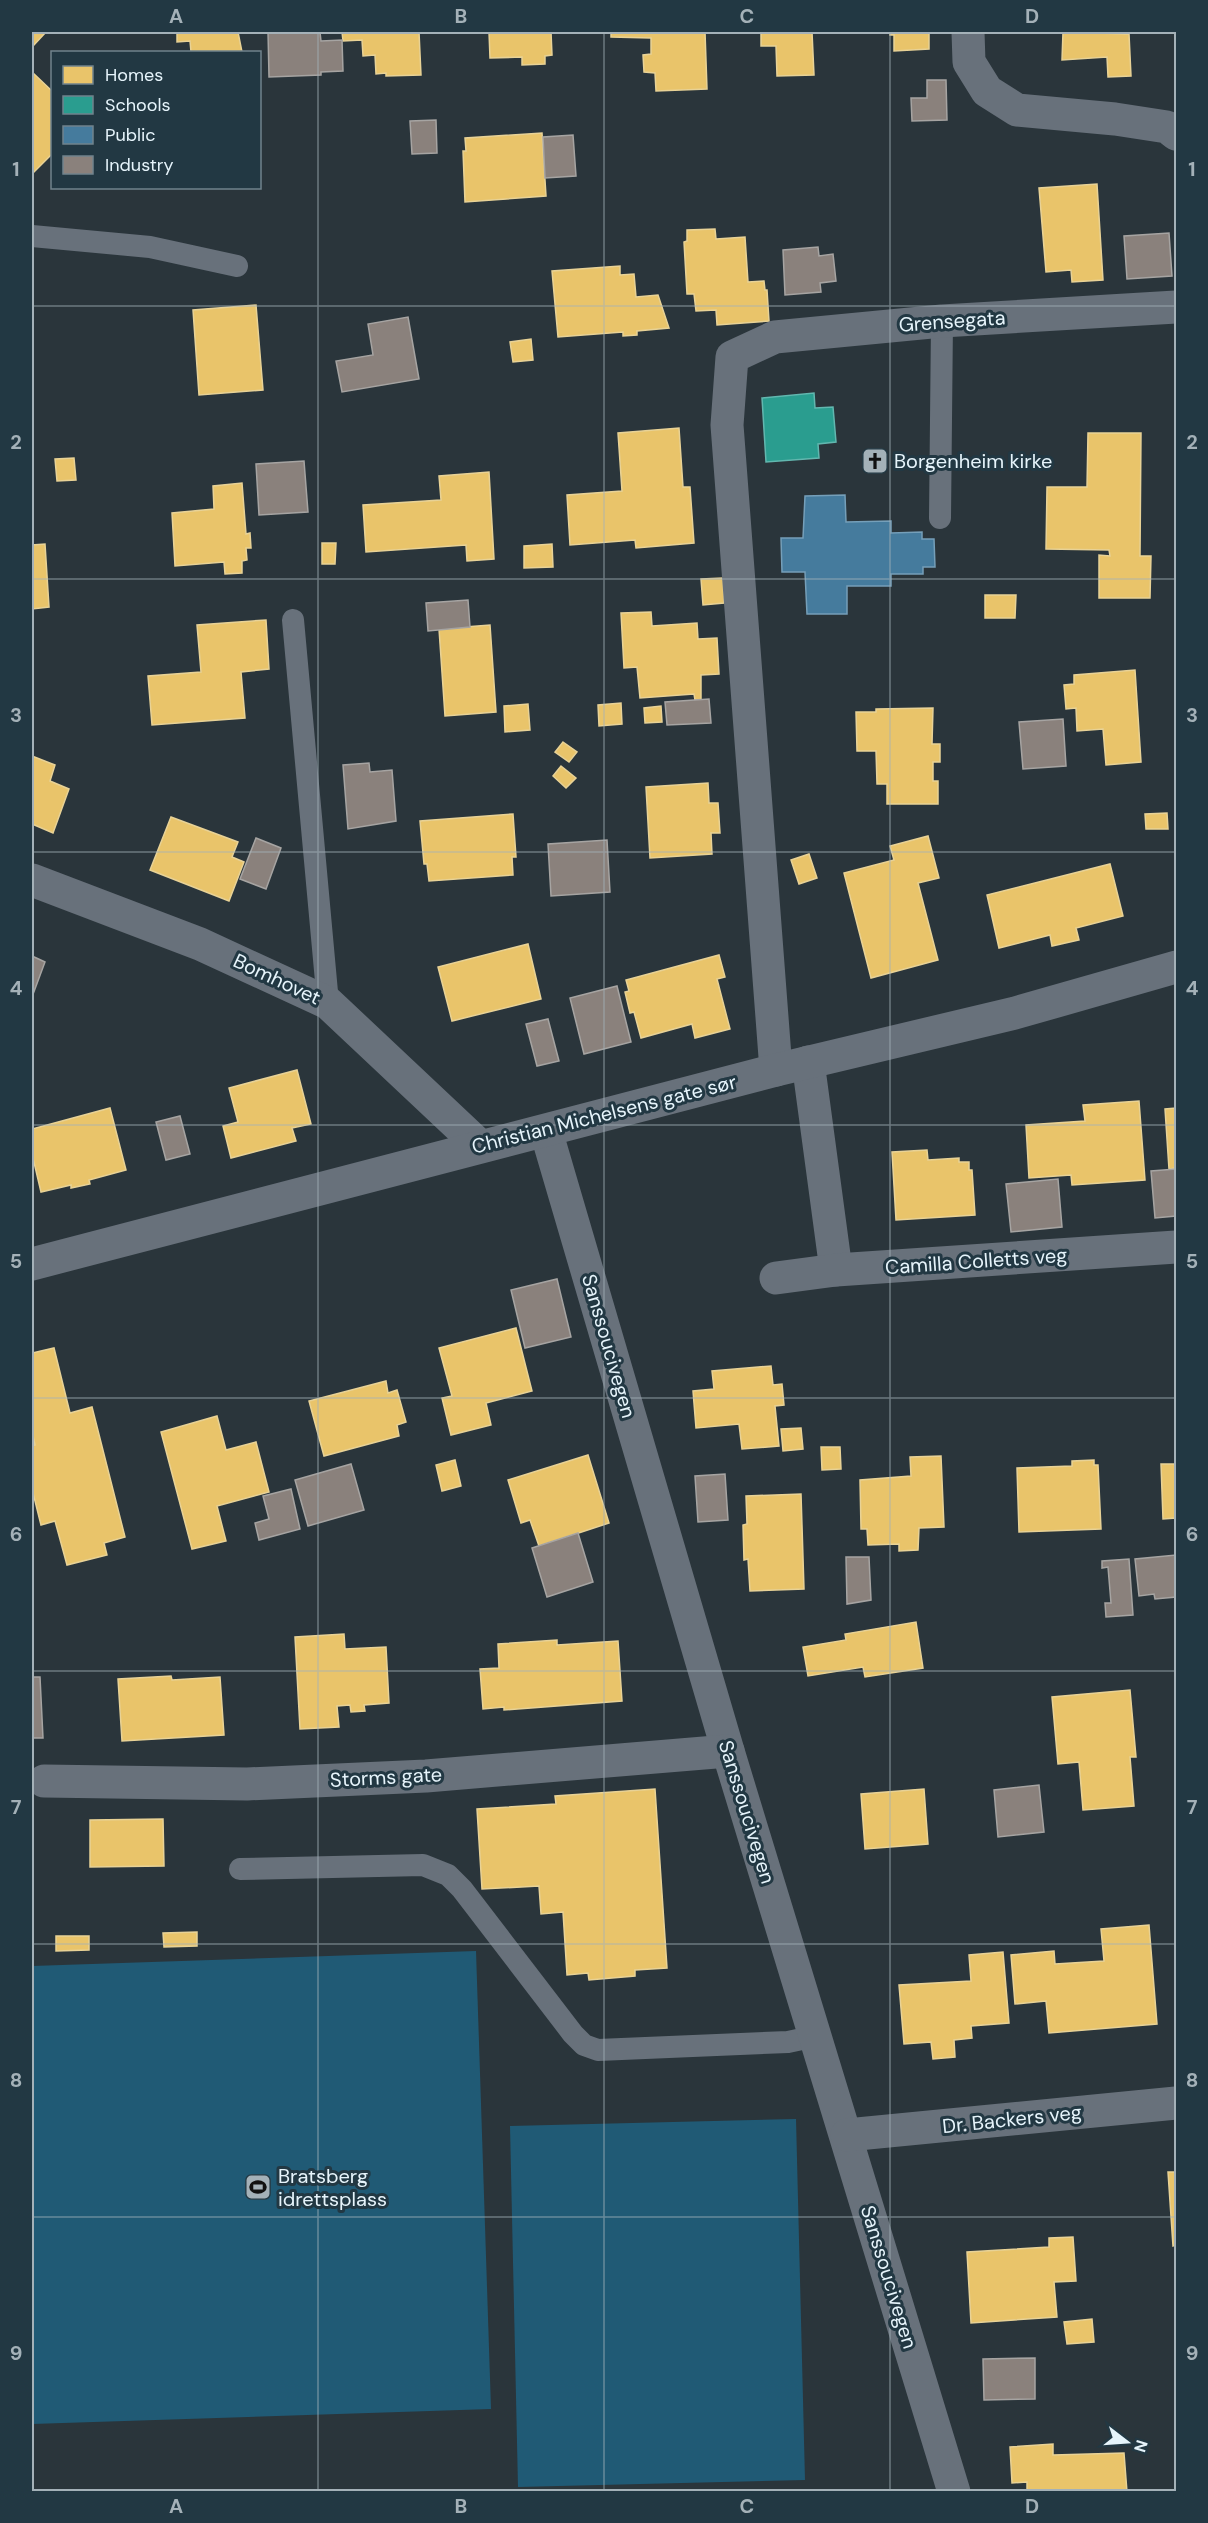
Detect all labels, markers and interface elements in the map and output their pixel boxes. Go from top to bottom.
text: A [169,3,183,29]
text: B [455,3,467,29]
text: C [740,3,754,29]
text: D [1025,3,1039,29]
legend [51,51,261,189]
text: Homes [105,63,163,87]
text: Schools [105,93,170,117]
text: Public [105,123,156,147]
text: Industry [105,153,174,177]
text: 1 [12,156,20,182]
text: 1 [1188,156,1196,182]
street label: Grensegata [898,304,1006,338]
text: 2 [10,429,22,455]
text: 2 [1186,429,1198,455]
church icon: Borgenheim kirke [860,446,890,476]
place label: Borgenheim kirke [894,448,1052,474]
text: 3 [10,702,22,728]
text: 3 [1186,702,1198,728]
street label: Bomhovet [229,947,325,1011]
text: 4 [10,975,23,1001]
text: 4 [1186,975,1199,1001]
street label: Christian Michelsens gate sør [469,1068,739,1160]
street label: Camilla Colletts veg [884,1242,1068,1280]
text: 5 [10,1248,22,1274]
text: 5 [1186,1248,1198,1274]
street label: Sanssoucivegen [576,1271,642,1421]
text: 6 [10,1521,22,1547]
text: 6 [1186,1521,1198,1547]
street label: Sanssoucivegen [713,1737,781,1887]
street label: Storms gate [329,1761,443,1793]
text: 7 [11,1794,22,1820]
text: 7 [1187,1794,1198,1820]
text: 8 [10,2067,22,2093]
text: 8 [1186,2067,1198,2093]
street label: Dr. Backers veg [941,2099,1083,2139]
place label: Bratsberg idrettsplass [278,2163,387,2212]
sports icon: Bratsberg idrettsplass [243,2172,273,2202]
street label: Sanssoucivegen [855,2202,923,2352]
text: 9 [10,2340,22,2366]
text: 9 [1186,2340,1198,2366]
north arrow [1097,2412,1157,2472]
text: N [1129,2438,1153,2455]
text: A [169,2493,183,2519]
text: B [455,2493,467,2519]
text: C [740,2493,754,2519]
text: D [1025,2493,1039,2519]

